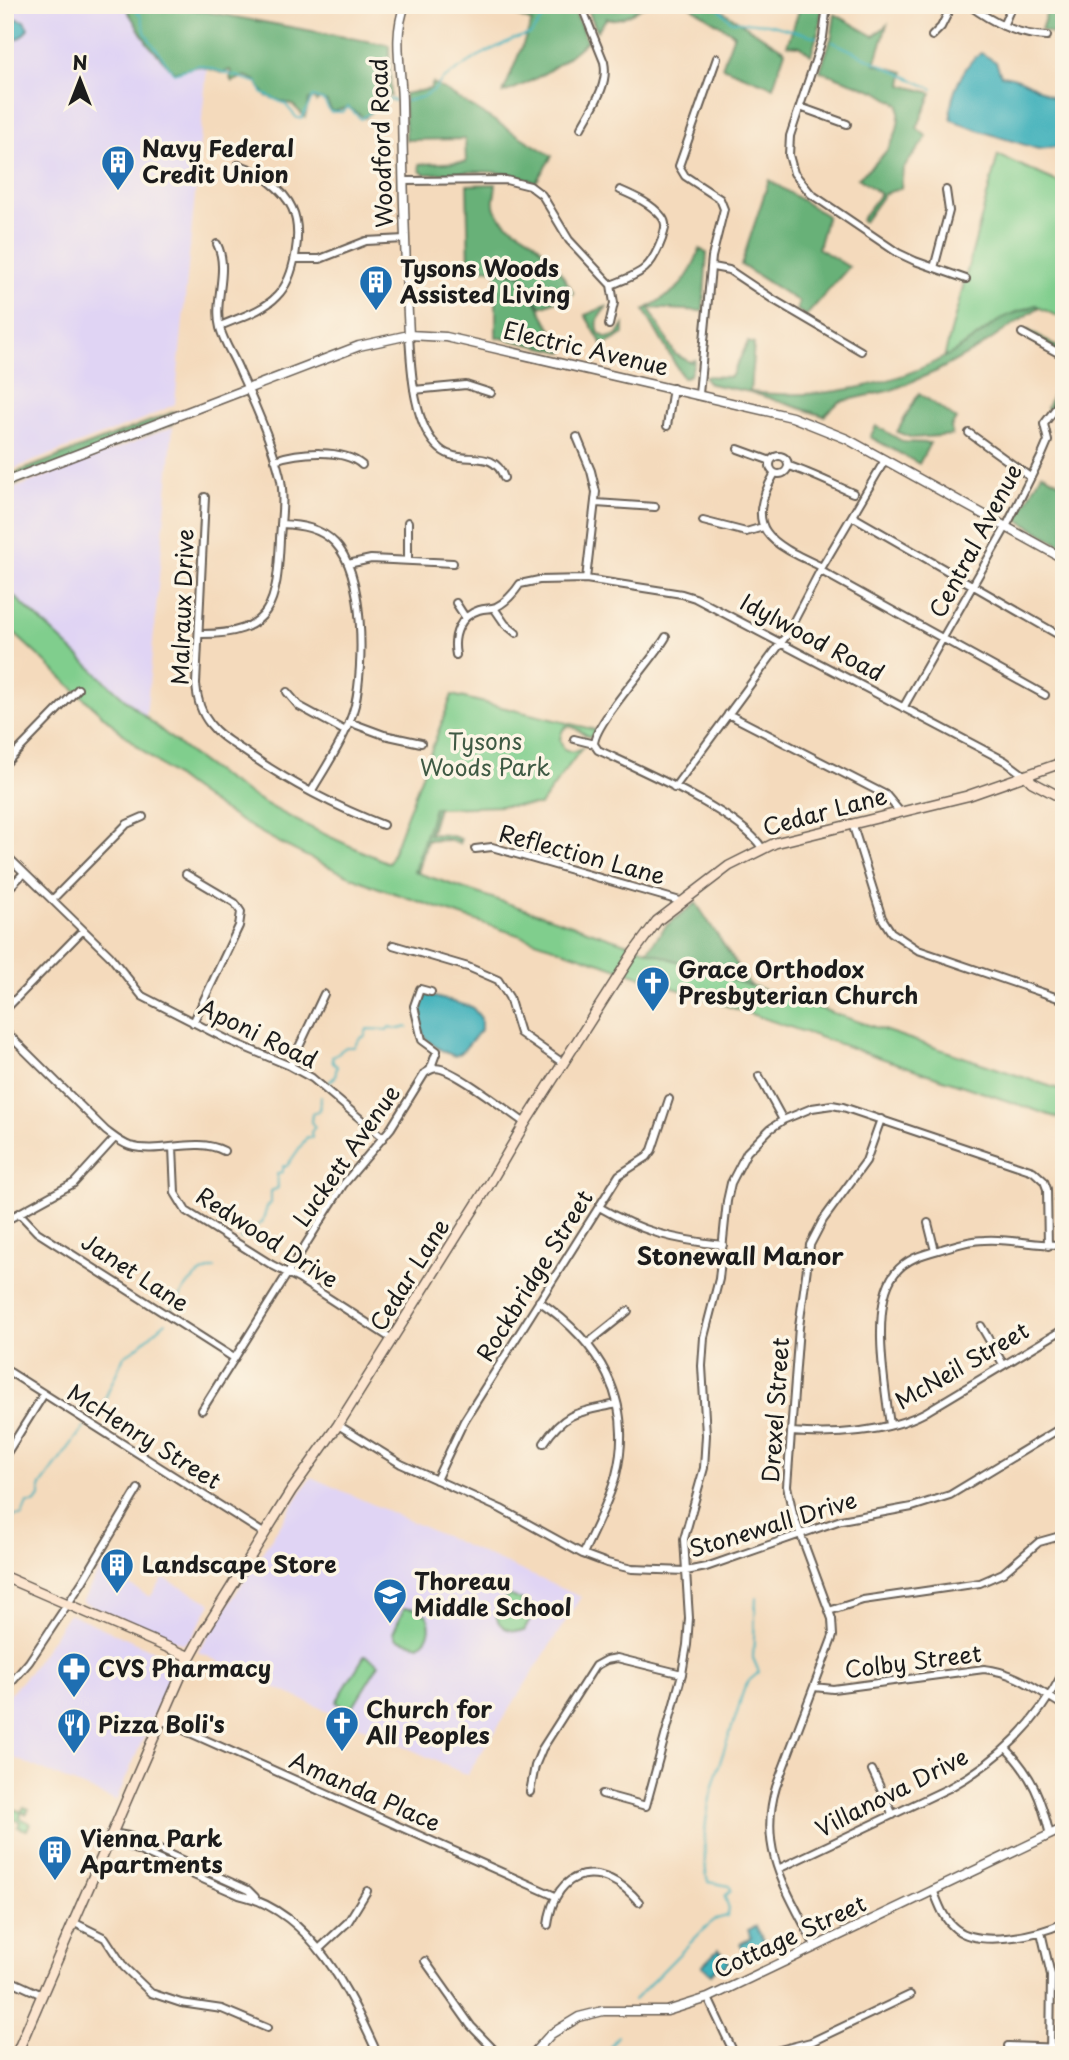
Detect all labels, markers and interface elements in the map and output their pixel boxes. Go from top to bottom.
north arrow [46,46,116,116]
text: N [72,48,88,76]
street label: Woodford Road [360,58,401,228]
place label: Navy Federal Credit Union [142,130,294,191]
building icon: Navy Federal Credit Union [99,143,137,192]
place label: Tysons Woods Assisted Living [399,250,570,311]
building icon: Tysons Woods Assisted Living [357,263,395,312]
street label: Electric Avenue [500,312,672,384]
street label: Central Avenue [919,457,1030,624]
street label: Malraux Drive [161,528,202,686]
street label: Idylwood Road [734,584,891,689]
park label: Tysons Woods Park [420,723,550,784]
street label: Cedar Lane [758,777,891,844]
street label: Reflection Lane [495,815,669,893]
place label: Grace Orthodox Presbyterian Church [678,951,918,1012]
church icon: Grace Orthodox Presbyterian Church [634,964,672,1013]
street label: Aponi Road [193,989,324,1076]
street label: Luckett Avenue [284,1077,408,1233]
street label: Redwood Drive [190,1178,346,1296]
street label: Rockbridge Street [467,1183,601,1368]
street label: Cedar Lane [360,1211,457,1338]
street label: Janet Lane [75,1224,197,1320]
district label: Stonewall Manor [636,1237,844,1273]
street label: McNeil Street [888,1312,1035,1417]
street label: Drexel Street [752,1336,797,1483]
street label: McHenry Street [61,1374,229,1497]
street label: Stonewall Drive [684,1481,861,1566]
building icon: Landscape Store [98,1546,136,1595]
place label: Landscape Store [142,1546,337,1581]
place label: Thoreau Middle School [414,1563,571,1624]
school or university icon: Thoreau Middle School [371,1576,409,1625]
street label: Colby Street [842,1635,983,1686]
pharmacy icon: CVS Pharmacy [55,1650,93,1699]
place label: CVS Pharmacy [98,1650,271,1685]
place label: Church for All Peoples [365,1691,492,1752]
church icon: Church for All Peoples [323,1704,361,1753]
restaurant icon: Pizza Boli's [55,1706,93,1755]
place label: Pizza Boli's [98,1706,225,1741]
street label: Villanova Drive [809,1738,974,1845]
street label: Amanda Place [284,1742,447,1840]
place label: Vienna Park Apartments [80,1820,223,1881]
building icon: Vienna Park Apartments [36,1833,74,1882]
street label: Cottage Street [707,1885,871,1986]

